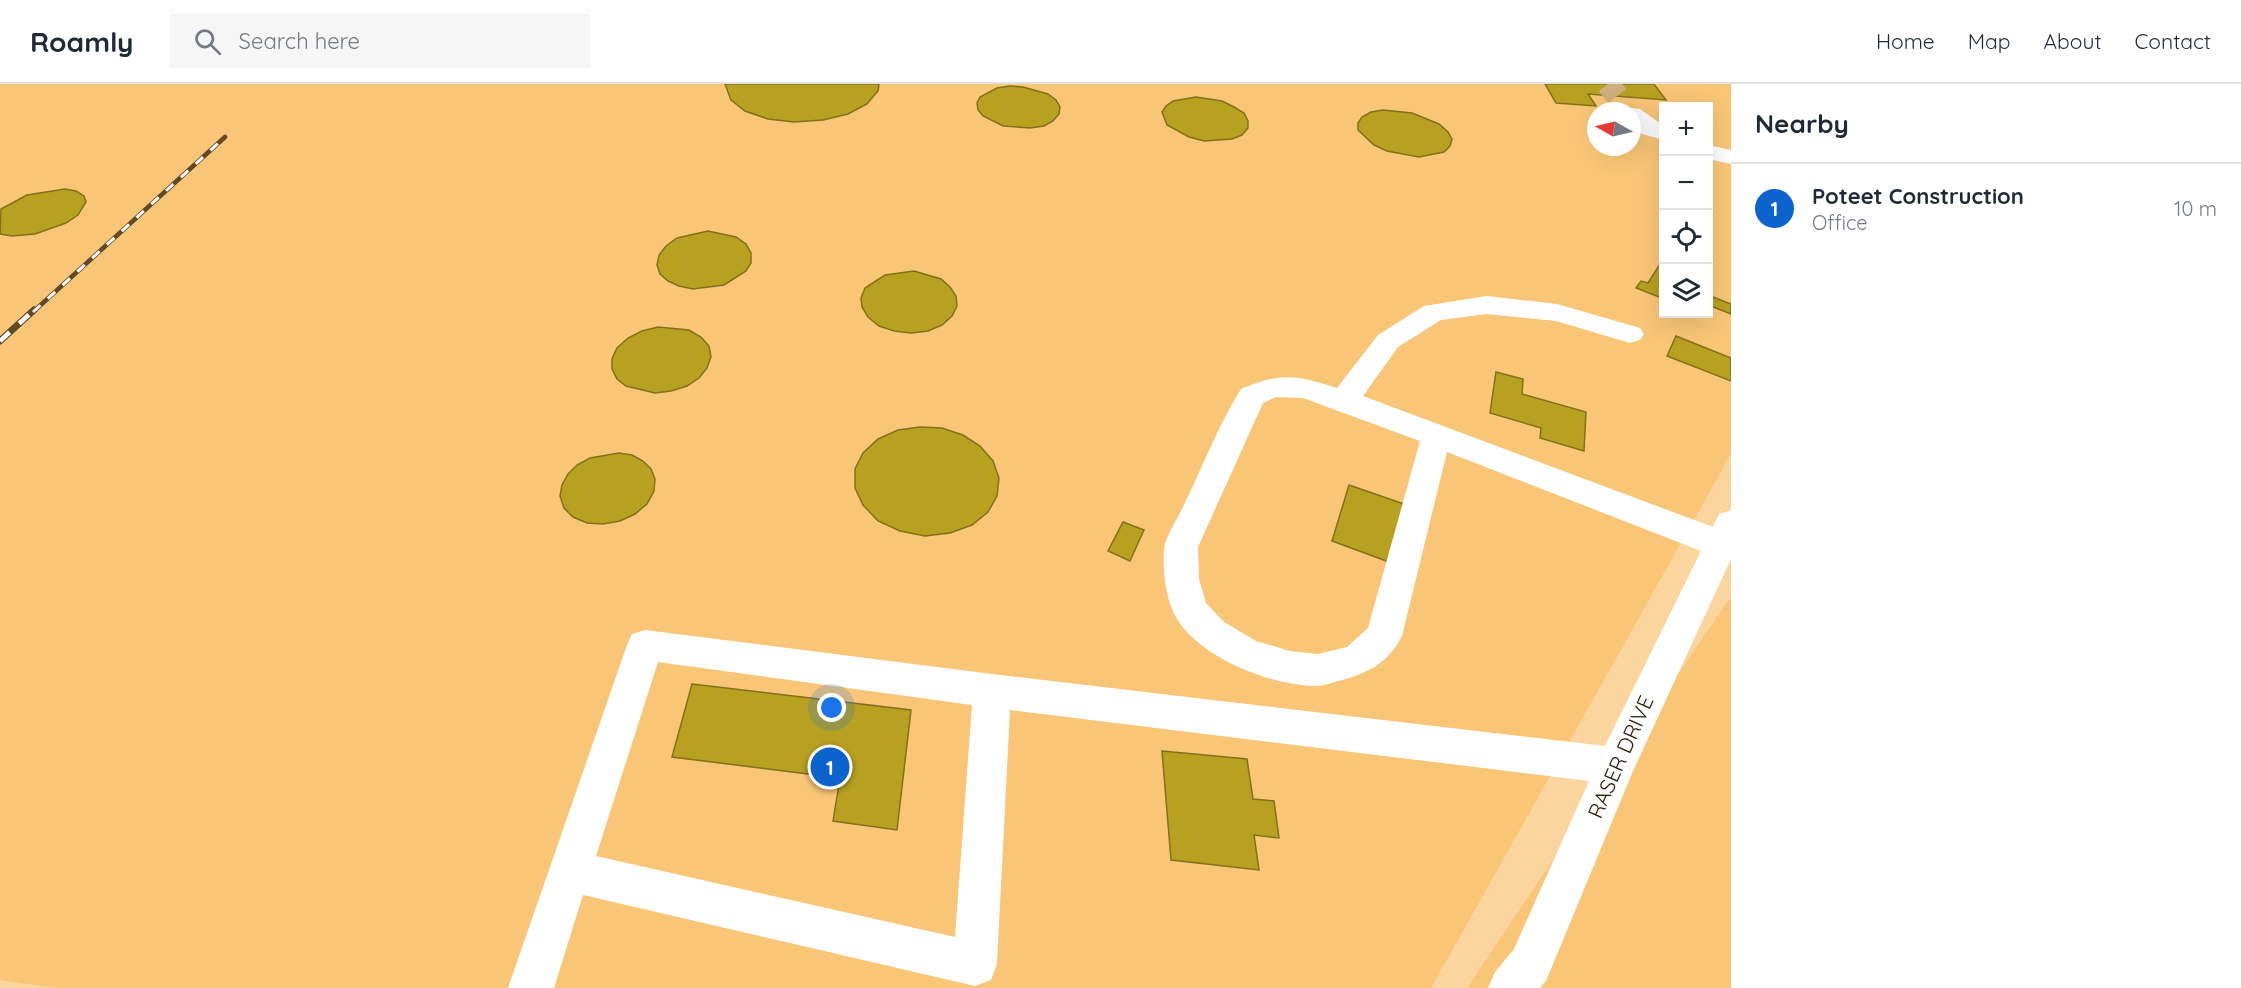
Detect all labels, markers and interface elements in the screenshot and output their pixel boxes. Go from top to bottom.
search box [170,14,590,68]
text: Roamly [30,24,134,59]
icon: search [191,25,224,58]
text: Search here [239,27,360,55]
text: Home [1876,28,1935,54]
text: Map [1968,28,2011,54]
text: About [2044,28,2102,54]
text: Contact [2135,28,2211,54]
north arrow [1587,102,1641,156]
map controls [1659,102,1713,318]
button: + [1659,102,1713,156]
text: Nearby [1755,107,1849,140]
button: − [1659,156,1713,210]
text: Poteet Construction [1812,182,2024,210]
text: 1 [1771,196,1778,221]
text: 10 m [2174,196,2217,221]
button: locate [1659,210,1713,264]
text: Office [1812,210,1868,235]
button: layers [1659,264,1713,318]
street label: RASER DRIVE [1581,691,1659,822]
your location [817,693,846,722]
pin: 1 [810,744,850,790]

